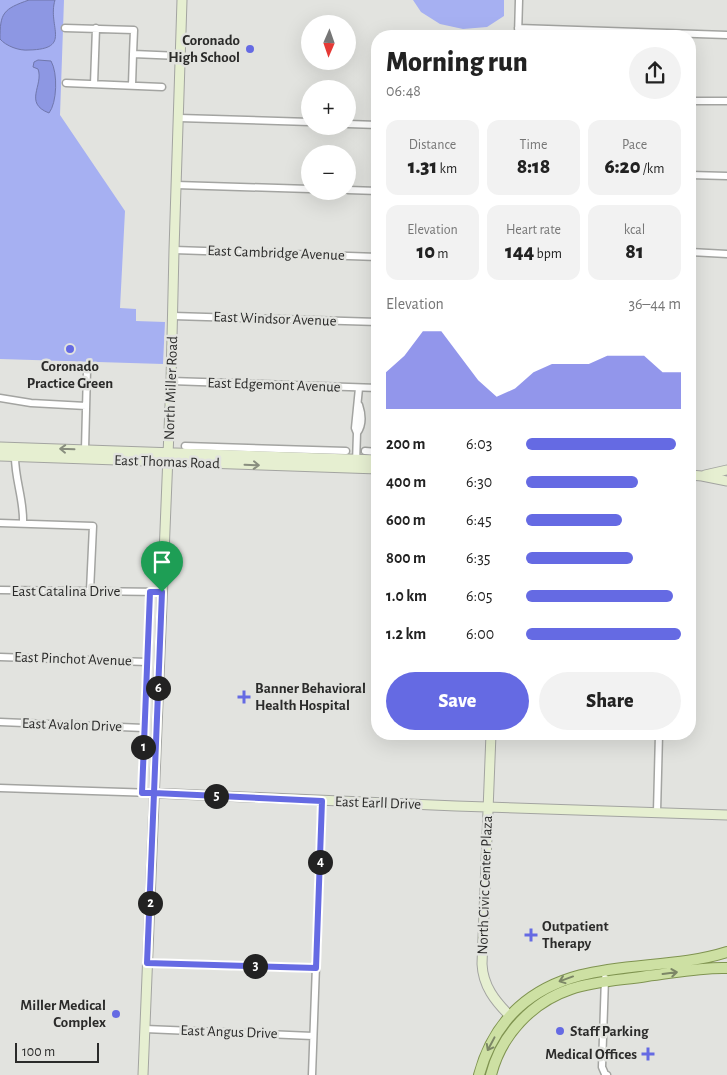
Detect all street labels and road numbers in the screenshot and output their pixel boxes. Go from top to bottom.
street label: East Cambridge Avenue [207,243,345,263]
street label: East Windsor Avenue [213,309,337,329]
street label: North Miller Road [162,336,180,440]
street label: East Edgemont Avenue [207,375,341,395]
street label: East Thomas Road [114,453,220,471]
street label: East Catalina Drive [12,584,120,599]
street label: East Pinchot Avenue [14,649,132,669]
street label: East Avalon Drive [22,716,123,734]
street label: East Earll Drive [335,794,421,812]
street label: North Civic Center Plaza [475,815,495,955]
street label: East Angus Drive [180,1023,278,1041]

